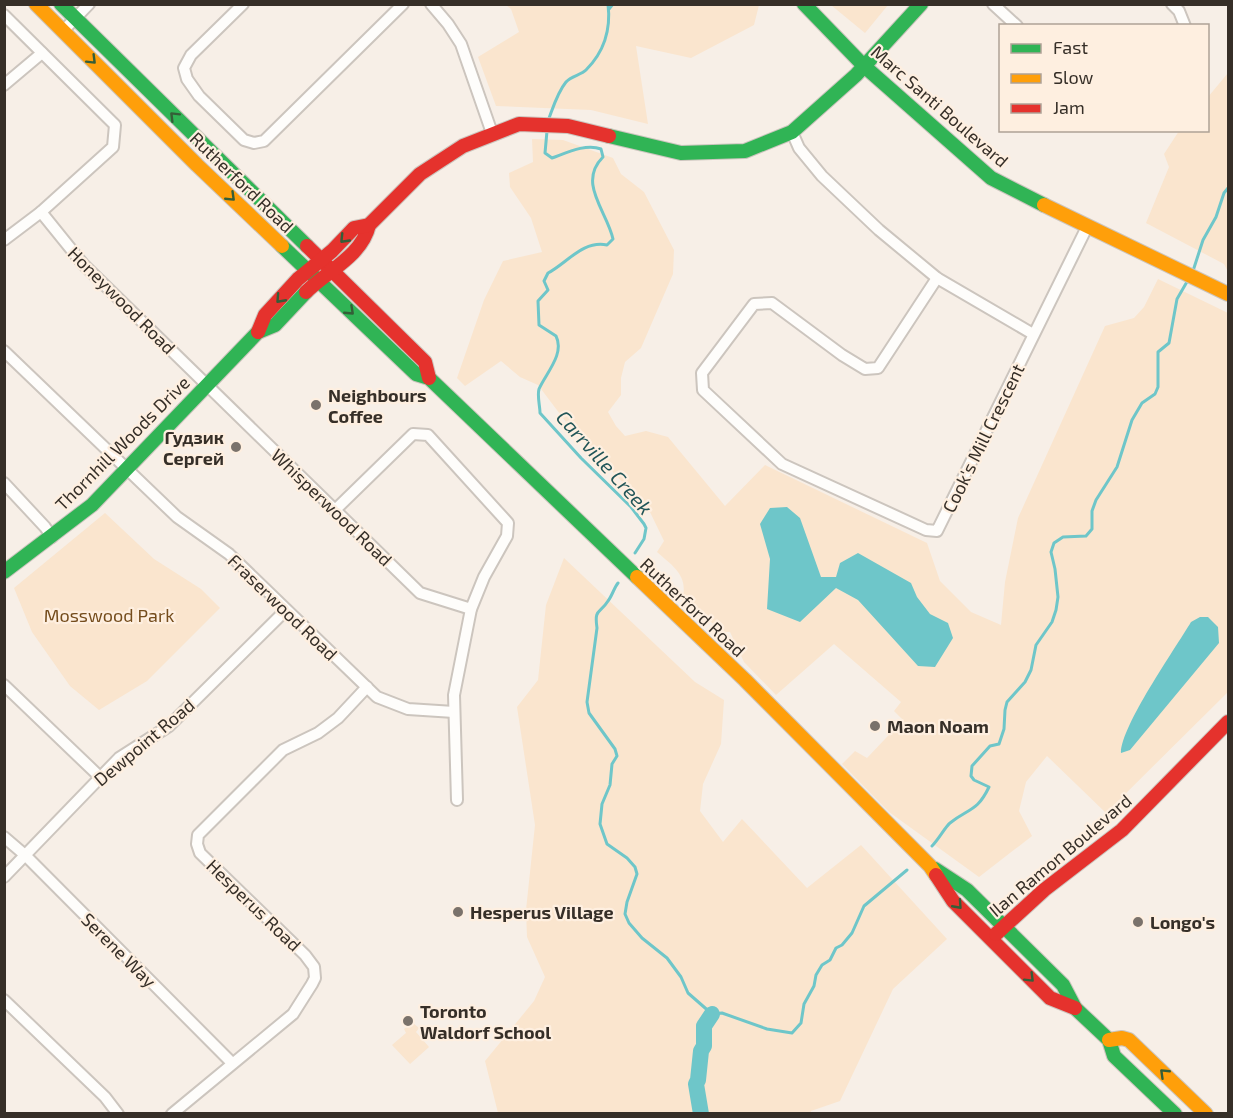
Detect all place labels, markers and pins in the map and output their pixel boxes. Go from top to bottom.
place label: Neighbours Coffee [328,384,427,427]
marker: Neighbours Coffee [309,398,323,412]
place label: Гудзик Сергей [163,426,224,469]
marker: Гудзик Сергей [229,440,243,454]
place label: Maon Noam [887,715,989,737]
marker: Maon Noam [868,719,882,733]
place label: Hesperus Village [470,901,614,923]
marker: Hesperus Village [451,905,465,919]
place label: Longo's [1150,911,1215,933]
marker: Longo's [1131,915,1145,929]
place label: Toronto Waldorf School [420,1000,551,1043]
marker: Toronto Waldorf School [401,1014,415,1028]

